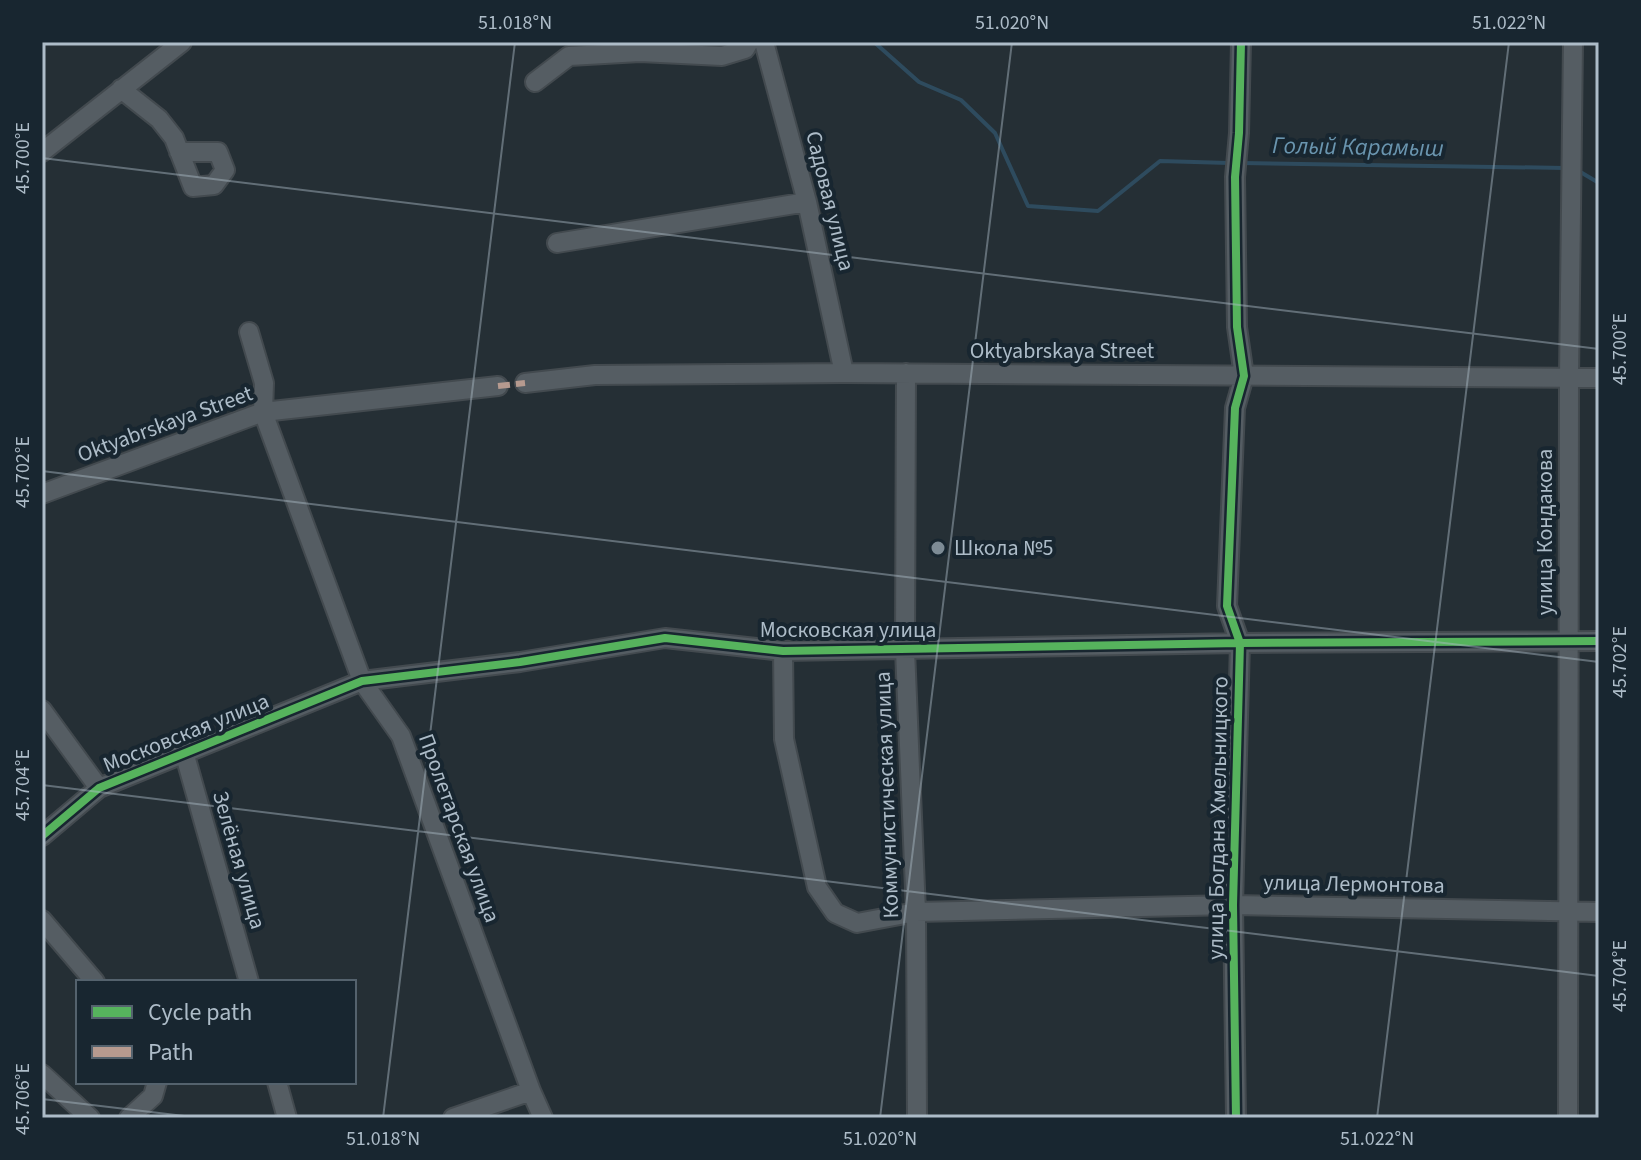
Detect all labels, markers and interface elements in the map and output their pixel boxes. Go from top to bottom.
text: 51.018°N [478,9,552,37]
text: 51.020°N [975,9,1049,37]
text: 51.022°N [1472,9,1546,37]
text: 45.700°E [9,122,37,194]
street label: Садовая улица [797,128,863,274]
water label: Голый Карамыш [1272,128,1444,166]
text: 45.700°E [1606,313,1634,385]
street label: Oktyabrskaya Street [970,335,1155,367]
street label: Oktyabrskaya Street [73,377,258,471]
text: 45.702°E [9,436,37,508]
street label: улица Кондакова [1529,449,1561,615]
place label: Школа №5 [954,532,1053,564]
marker: Школа №5 [929,539,947,557]
street label: Московская улица [760,614,936,646]
text: 45.702°E [1606,626,1634,698]
street label: Коммунистическая улица [867,671,907,919]
street label: улица Богдана Хмельницкого [1200,676,1236,960]
street label: Московская улица [98,685,274,781]
street label: Пролетарская улица [410,729,508,927]
text: 45.704°E [9,749,37,821]
street label: Зелёная улица [204,787,274,933]
street label: улица Лермонтова [1263,866,1445,902]
text: 45.704°E [1606,940,1634,1012]
legend [76,980,356,1084]
text: Cycle path [148,995,252,1030]
text: Path [148,1035,194,1070]
text: 45.706°E [9,1063,37,1135]
text: 51.018°N [346,1125,420,1153]
text: 51.020°N [843,1125,917,1153]
text: 51.022°N [1340,1125,1414,1153]

